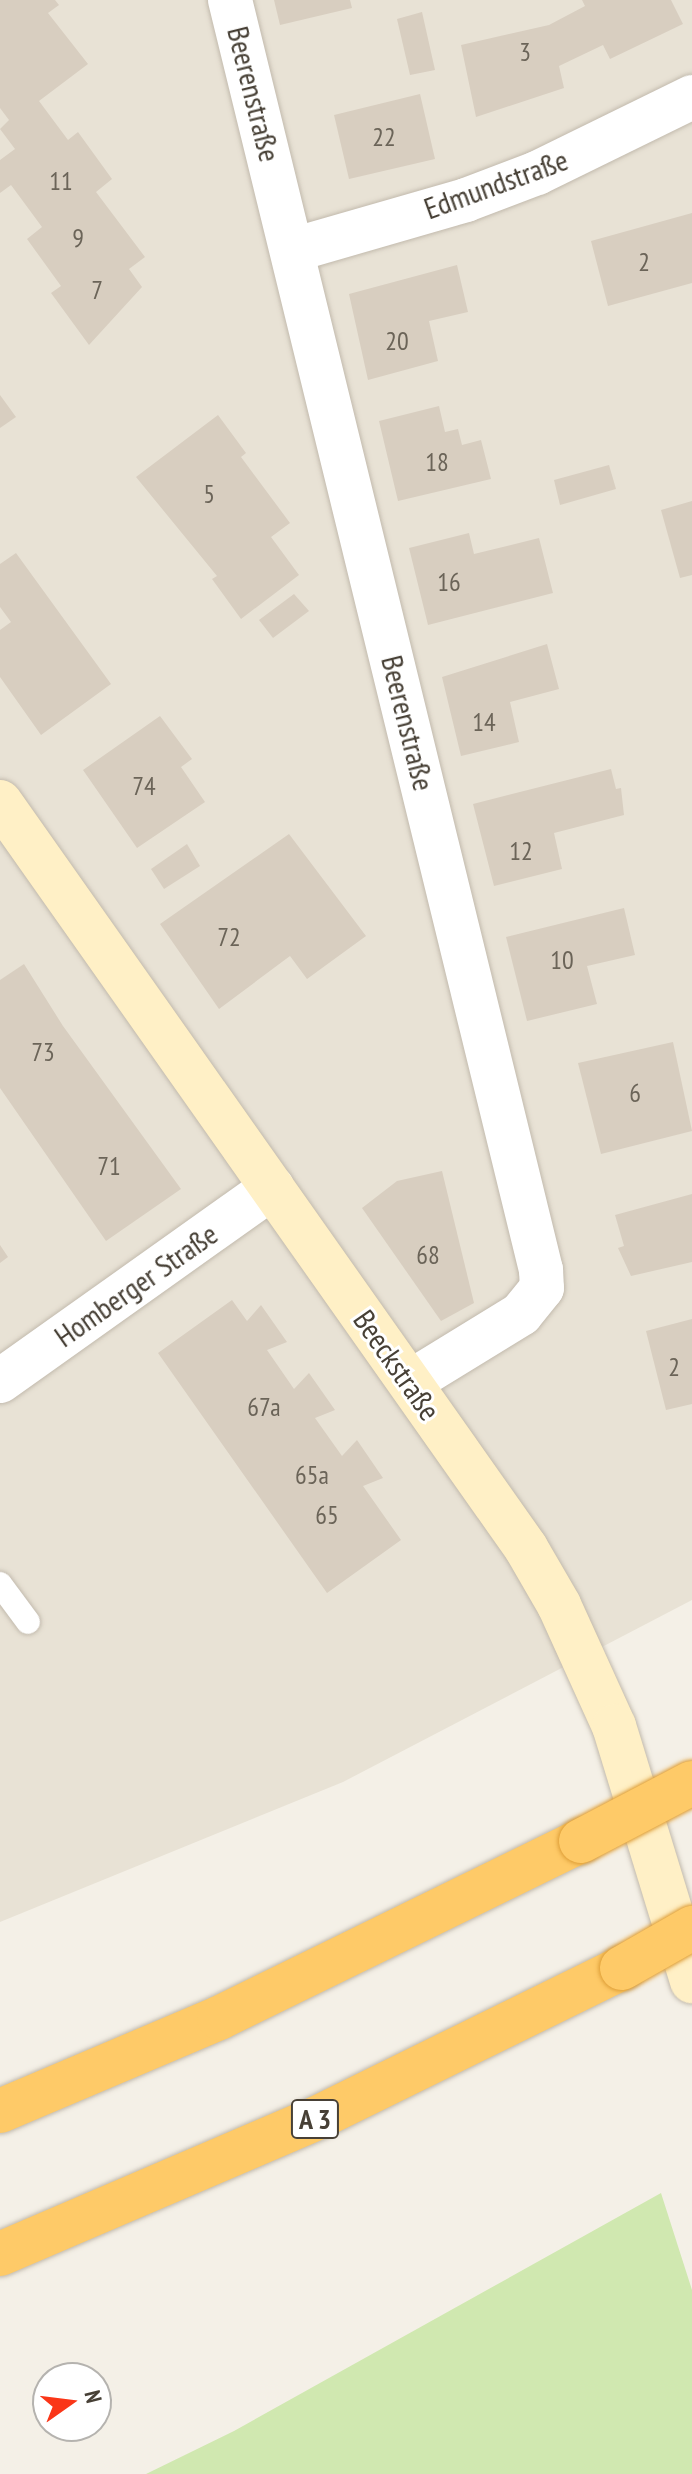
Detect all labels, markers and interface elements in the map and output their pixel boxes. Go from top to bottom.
street label: Beerenstraße [220,23,288,165]
house number: 3 [519,36,531,68]
house number: 22 [372,121,396,153]
street label: Edmundstraße [419,141,573,227]
house number: 11 [49,165,73,197]
house number: 9 [72,222,84,254]
house number: 2 [638,246,650,278]
house number: 7 [91,274,103,306]
house number: 20 [385,325,409,357]
house number: 18 [425,446,449,478]
house number: 5 [203,478,215,510]
house number: 16 [437,566,461,598]
street label: Beerenstraße [374,652,442,794]
house number: 14 [472,706,496,738]
house number: 74 [132,770,156,802]
house number: 12 [509,835,533,867]
house number: 72 [217,921,241,953]
house number: 10 [550,944,574,976]
house number: 73 [31,1036,55,1068]
house number: 6 [629,1077,641,1109]
house number: 71 [97,1150,121,1182]
street label: Homberger Straße [48,1216,224,1354]
house number: 68 [416,1239,440,1271]
street label: Beeckstraße [346,1303,448,1427]
house number: 2 [668,1351,680,1383]
house number: 67a [247,1391,281,1423]
house number: 65a [295,1459,329,1491]
house number: 65 [315,1499,339,1531]
road number: A 3 [289,2095,341,2143]
north arrow [32,2362,112,2442]
text: N [78,2388,108,2406]

